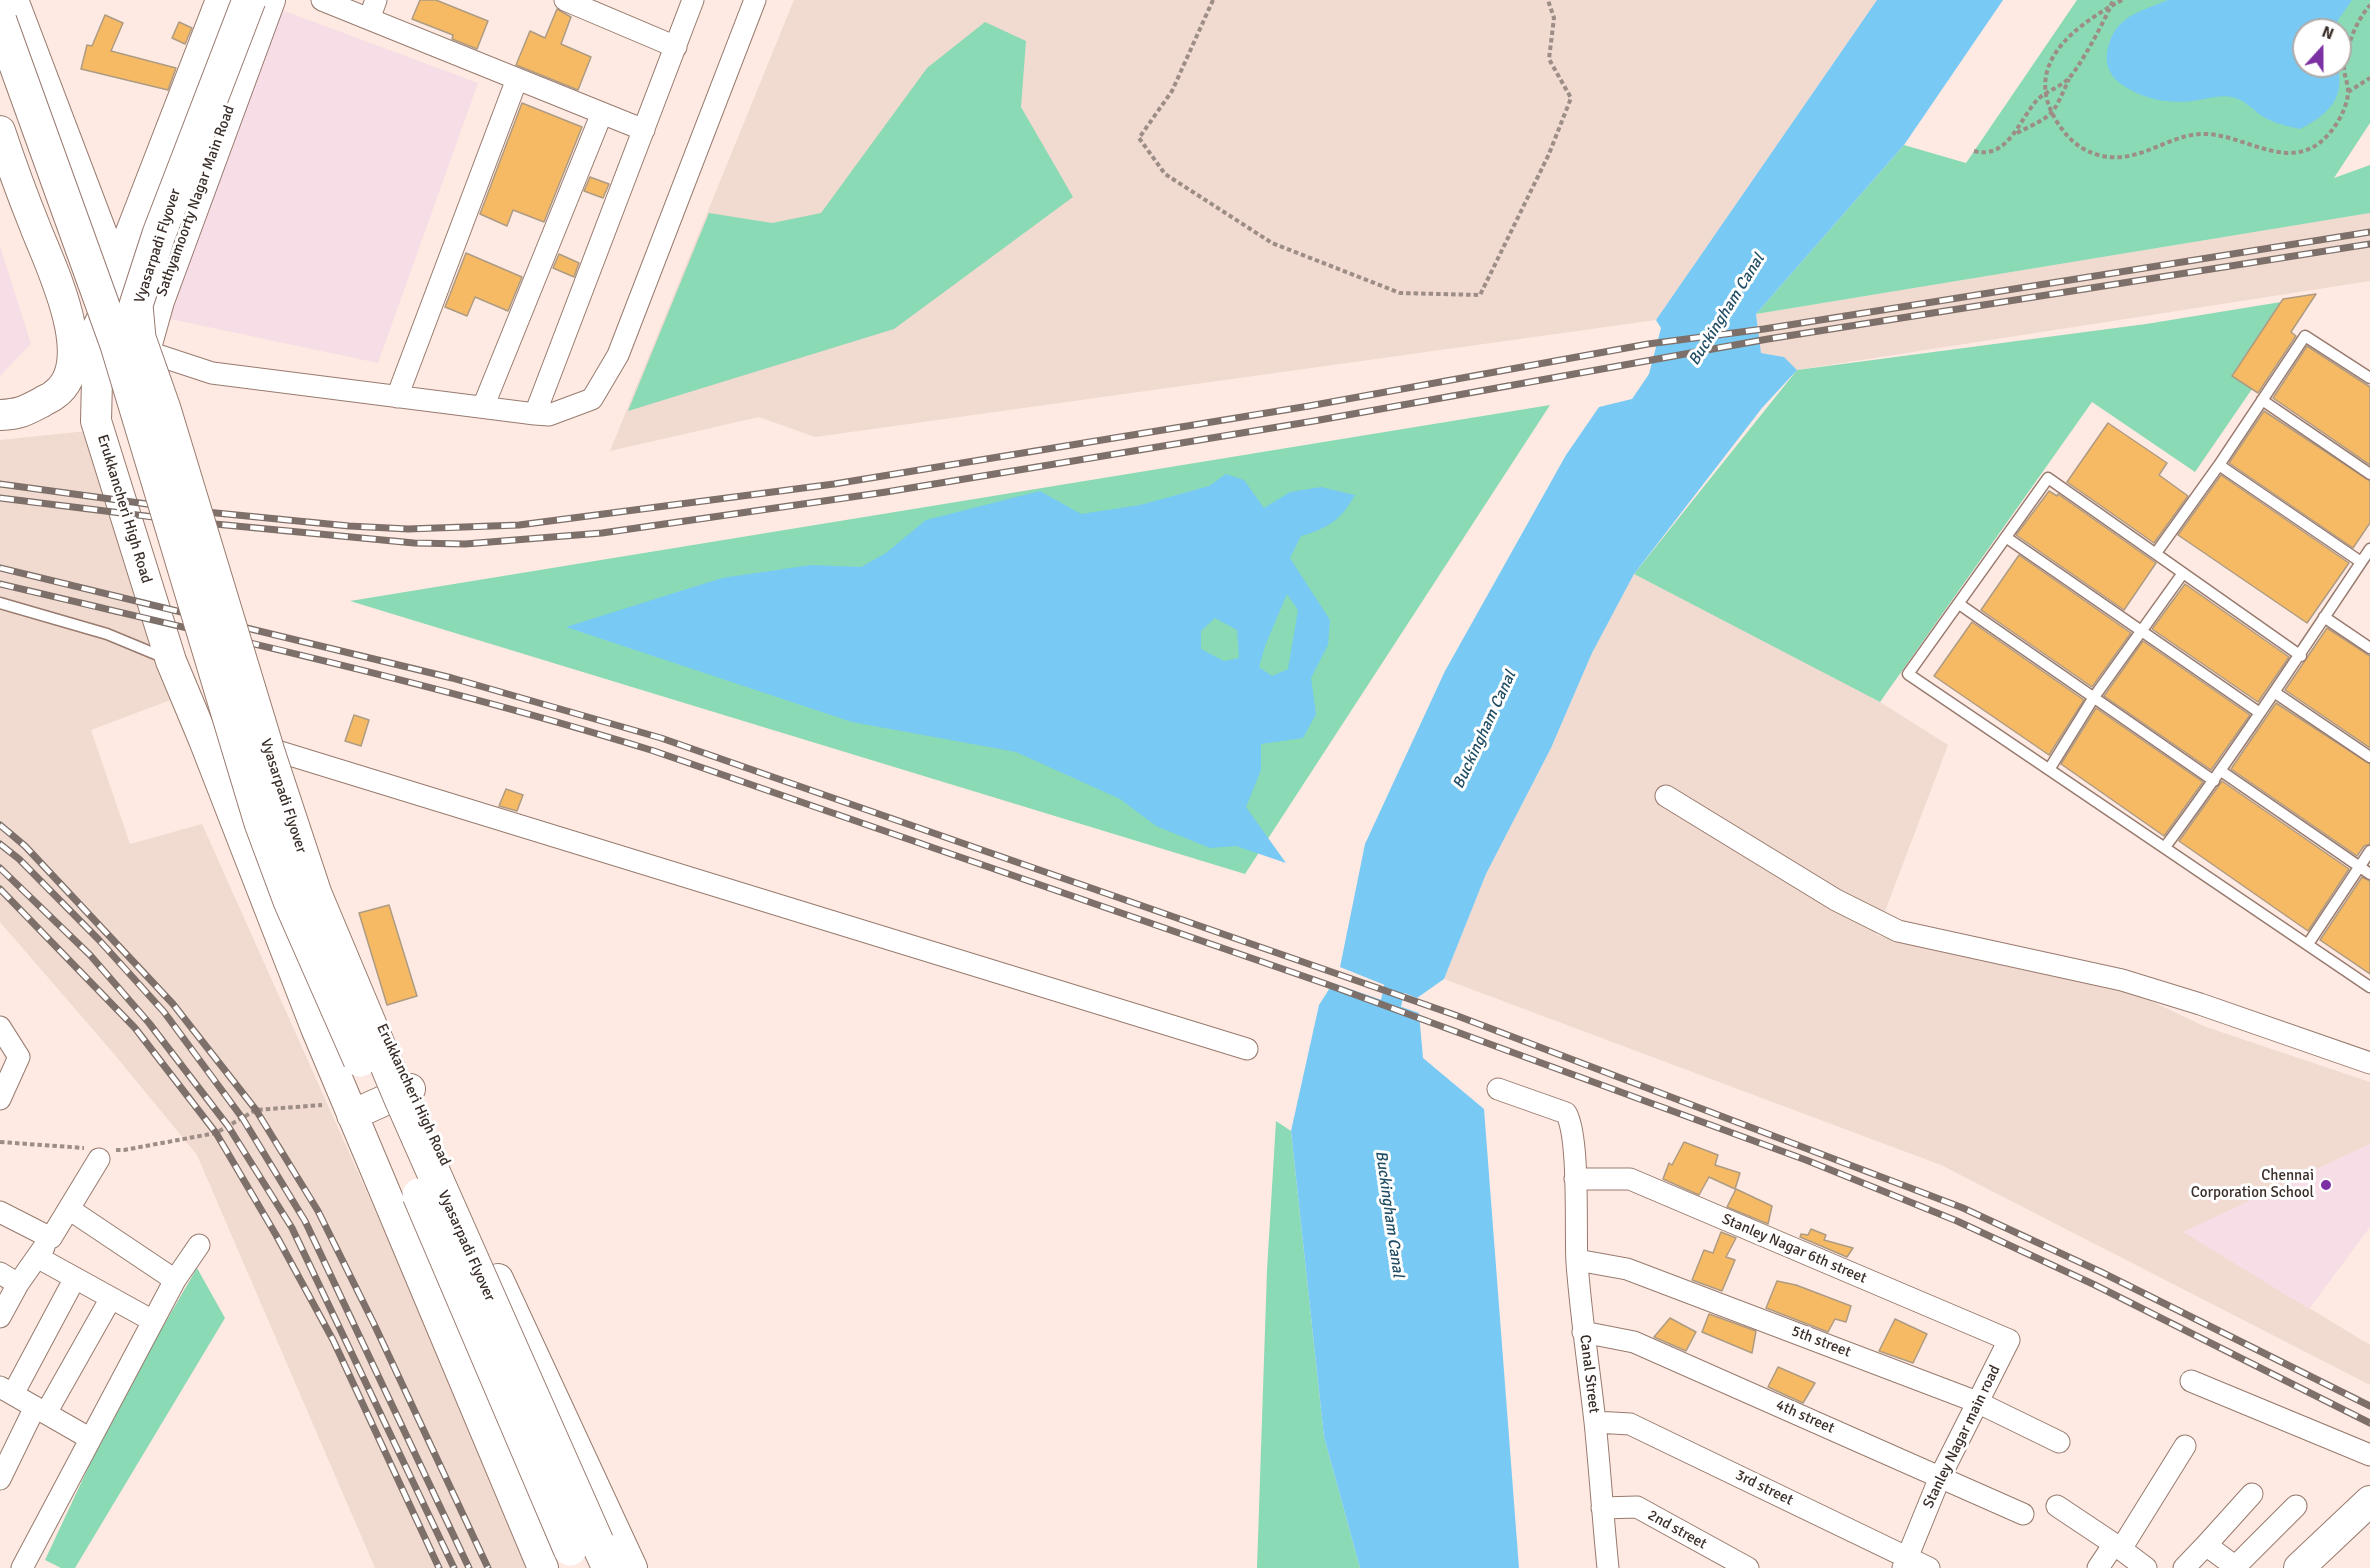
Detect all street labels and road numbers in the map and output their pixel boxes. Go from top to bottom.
street label: Sathyamoorty Nagar Main Road [153,103,239,299]
street label: Vyasarpadi Flyover [131,186,185,306]
street label: Erukkancheri High Road [93,432,155,586]
street label: Vyasarpadi Flyover [256,736,310,856]
street label: Erukkancheri High Road [372,1021,454,1169]
street label: Vyasarpadi Flyover [433,1188,499,1304]
street label: Stanley Nagar 6th street [1719,1210,1869,1288]
street label: 5th street [1789,1322,1853,1362]
street label: Canal Street [1575,1334,1603,1414]
street label: Stanley Nagar main road [1919,1362,2005,1512]
street label: 4th street [1773,1396,1837,1438]
street label: 3rd street [1732,1466,1796,1510]
street label: 2nd street [1644,1506,1710,1554]

